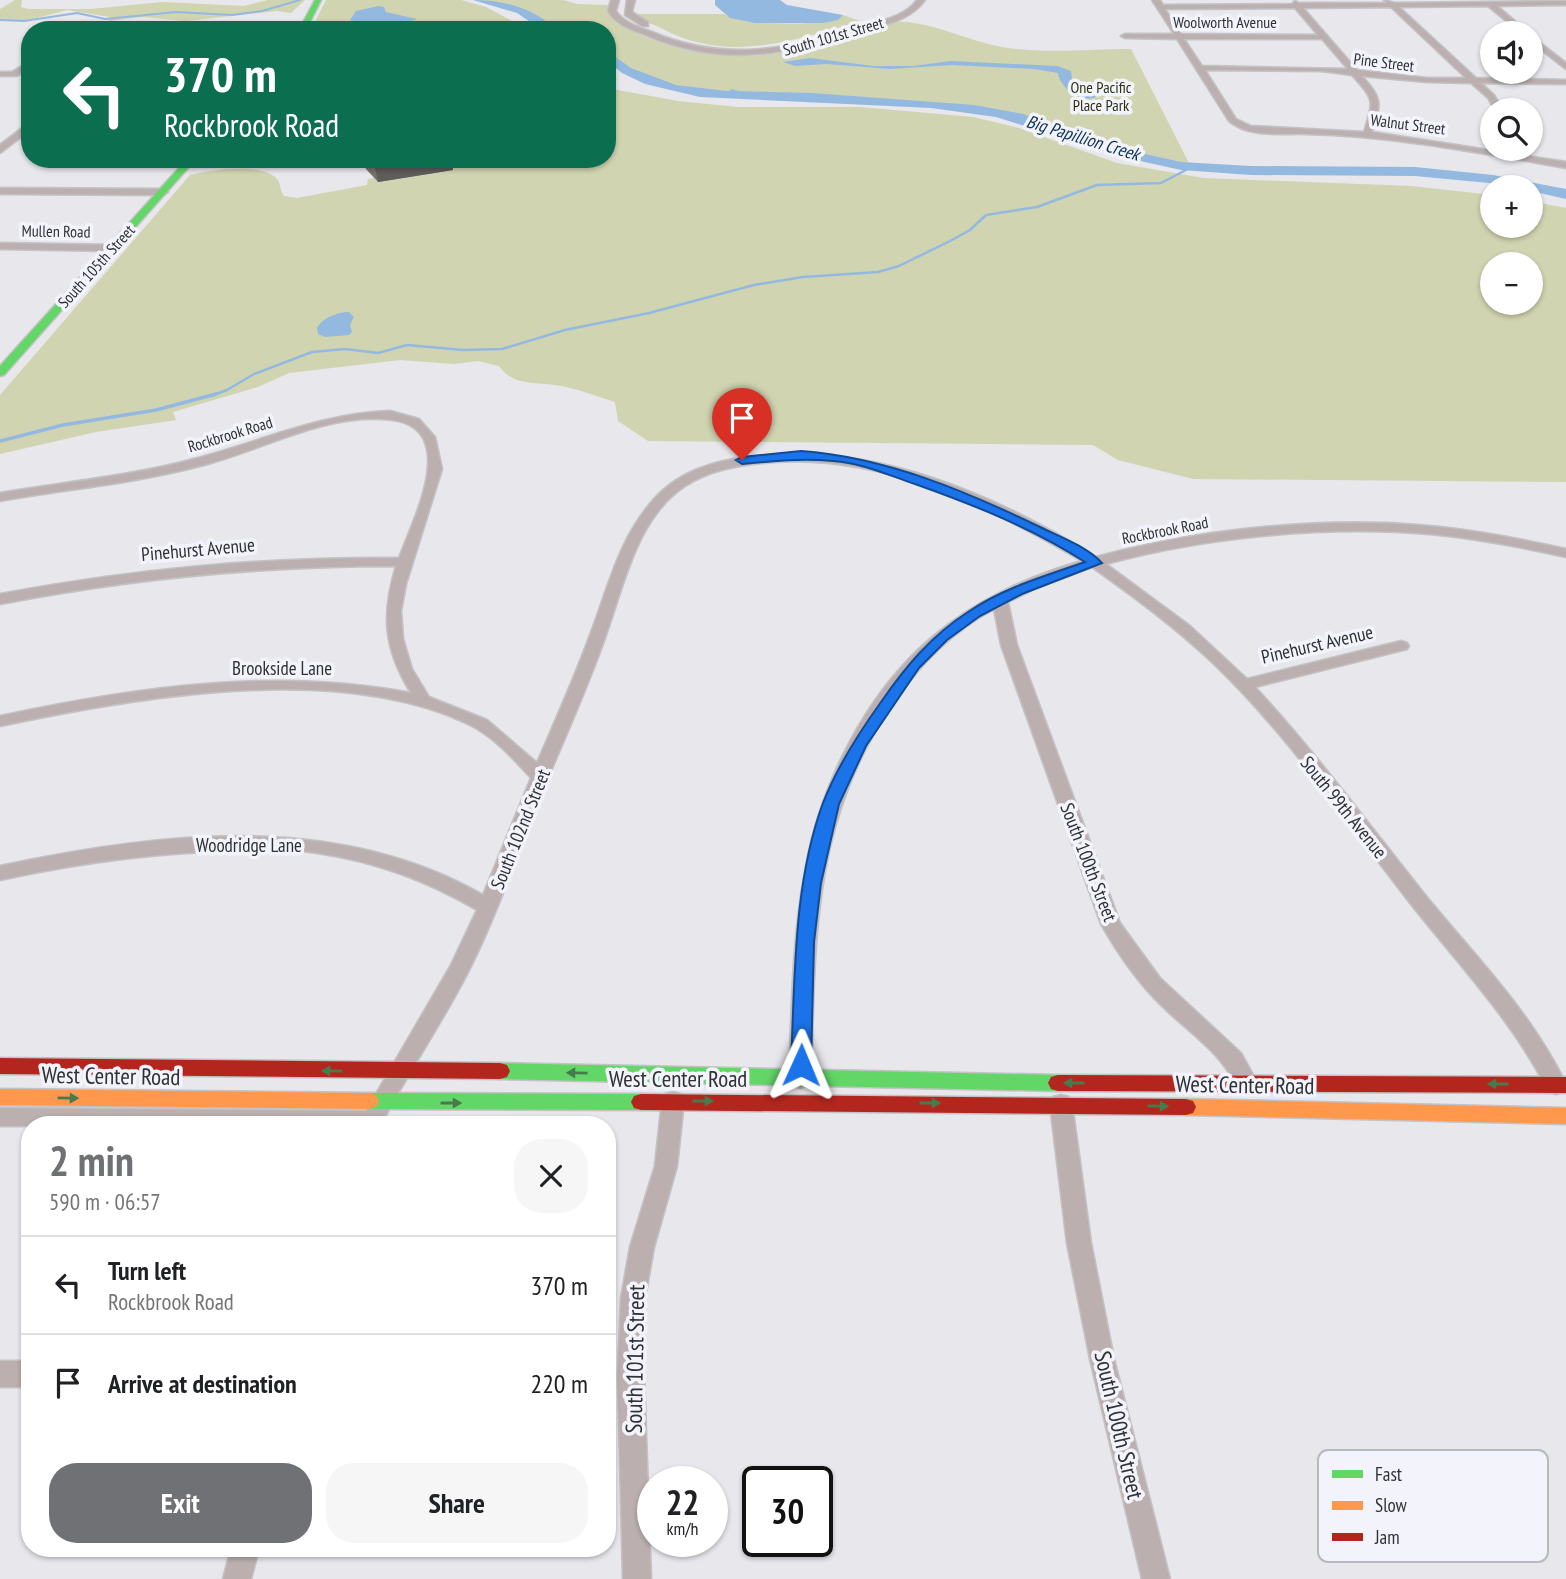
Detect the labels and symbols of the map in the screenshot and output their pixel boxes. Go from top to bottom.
street label: South 101st Street [781,12,886,60]
street label: Woolworth Avenue [1173,12,1277,32]
street label: Pine Street [1353,48,1416,76]
park label: One Pacific Place Park [1071,77,1132,115]
water label: Big Papillion Creek [1024,109,1144,166]
street label: Walnut Street [1369,109,1447,139]
street label: Mullen Road [21,220,91,242]
street label: South 105th Street [53,220,139,312]
pin [712,388,772,460]
street label: Rockbrook Road [185,412,275,456]
street label: Rockbrook Road [1120,512,1210,548]
street label: Pinehurst Avenue [140,532,256,566]
street label: Pinehurst Avenue [1259,619,1375,669]
street label: Brookside Lane [232,656,332,680]
street label: South 99th Avenue [1296,751,1393,863]
street label: South 102nd Street [485,765,555,893]
street label: South 100th Street [1055,799,1123,925]
street label: Woodridge Lane [196,833,302,857]
position arrow [764,1028,838,1102]
street label: West Center Road [41,1060,181,1091]
street label: West Center Road [609,1064,747,1093]
one-way arrow [321,1065,343,1077]
one-way arrow [566,1067,588,1078]
street label: West Center Road [1175,1069,1315,1100]
one-way arrow [1063,1077,1085,1089]
one-way arrow [1487,1078,1509,1090]
one-way arrow [57,1092,79,1104]
one-way arrow [692,1095,714,1107]
one-way arrow [440,1097,462,1109]
one-way arrow [920,1097,942,1109]
one-way arrow [1147,1100,1169,1111]
street label: South 101st Street [619,1284,650,1434]
street label: South 100th Street [1088,1348,1151,1502]
legend [1318,1450,1548,1562]
text: Fast [1375,1462,1403,1486]
speed limit sign: 30 [742,1466,833,1557]
text: Slow [1375,1493,1408,1517]
text: Jam [1374,1525,1400,1549]

